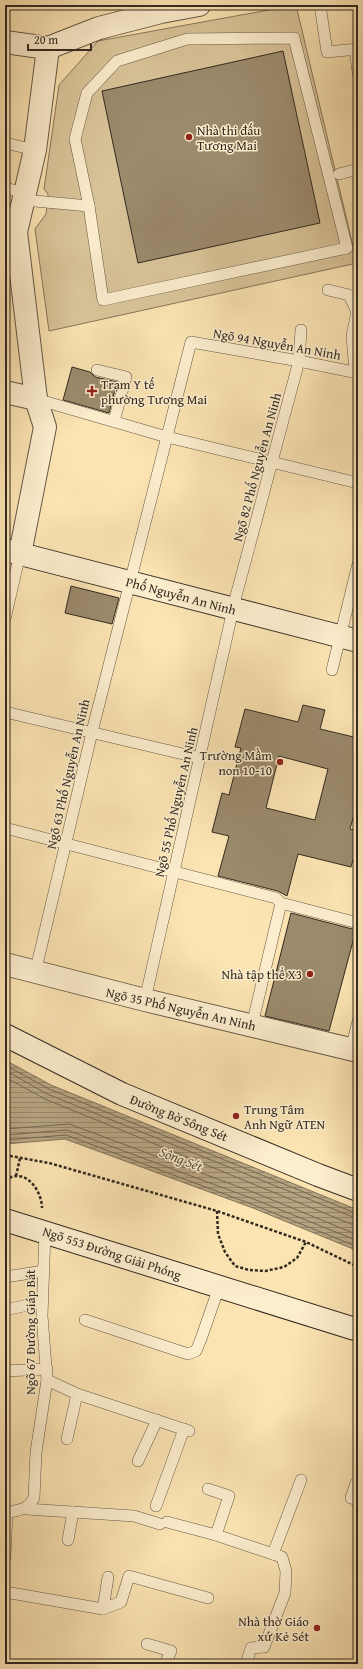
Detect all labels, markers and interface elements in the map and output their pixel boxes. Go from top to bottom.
scale bar [28,26,91,52]
text: 20 m [34,31,58,48]
place label: Nhà thi đấu Tương Mai [197,121,260,155]
marker: Nhà thi đấu Tương Mai [184,132,194,142]
street label: Ngõ 94 Nguyễn An Ninh [212,323,343,365]
place label: Trạm Y tế phường Tương Mai [101,375,208,409]
marker: Trạm Y tế phường Tương Mai [86,385,98,397]
street label: Ngõ 82 Phố Nguyễn An Ninh [228,390,286,543]
street label: Phố Nguyễn An Ninh [124,572,239,620]
street label: Ngõ 63 Phố Nguyễn An Ninh [42,697,95,851]
street label: Ngõ 55 Phố Nguyễn An Ninh [150,725,203,879]
place label: Trường Mầm non 10-10 [200,746,272,780]
marker: Trường Mầm non 10-10 [275,757,285,767]
place label: Nhà tập thể X3 [221,965,302,984]
marker: Nhà tập thể X3 [305,969,315,979]
street label: Ngõ 35 Phố Nguyễn An Ninh [104,983,258,1036]
street label: Đường Bờ Sông Sét [127,1090,231,1146]
place label: Trung Tâm Anh Ngữ ATEN [244,1100,326,1134]
marker: Trung Tâm Anh Ngữ ATEN [231,1111,241,1121]
water label: Sông Sét [156,1142,206,1177]
street label: Ngõ 553 Đường Giải Phóng [40,1222,184,1285]
street label: Ngõ 67 Đường Giáp Bát [21,1269,40,1395]
place label: Nhà thờ Giáo xứ Kẻ Sét [238,1612,309,1646]
marker: Nhà thờ Giáo xứ Kẻ Sét [312,1623,322,1633]

